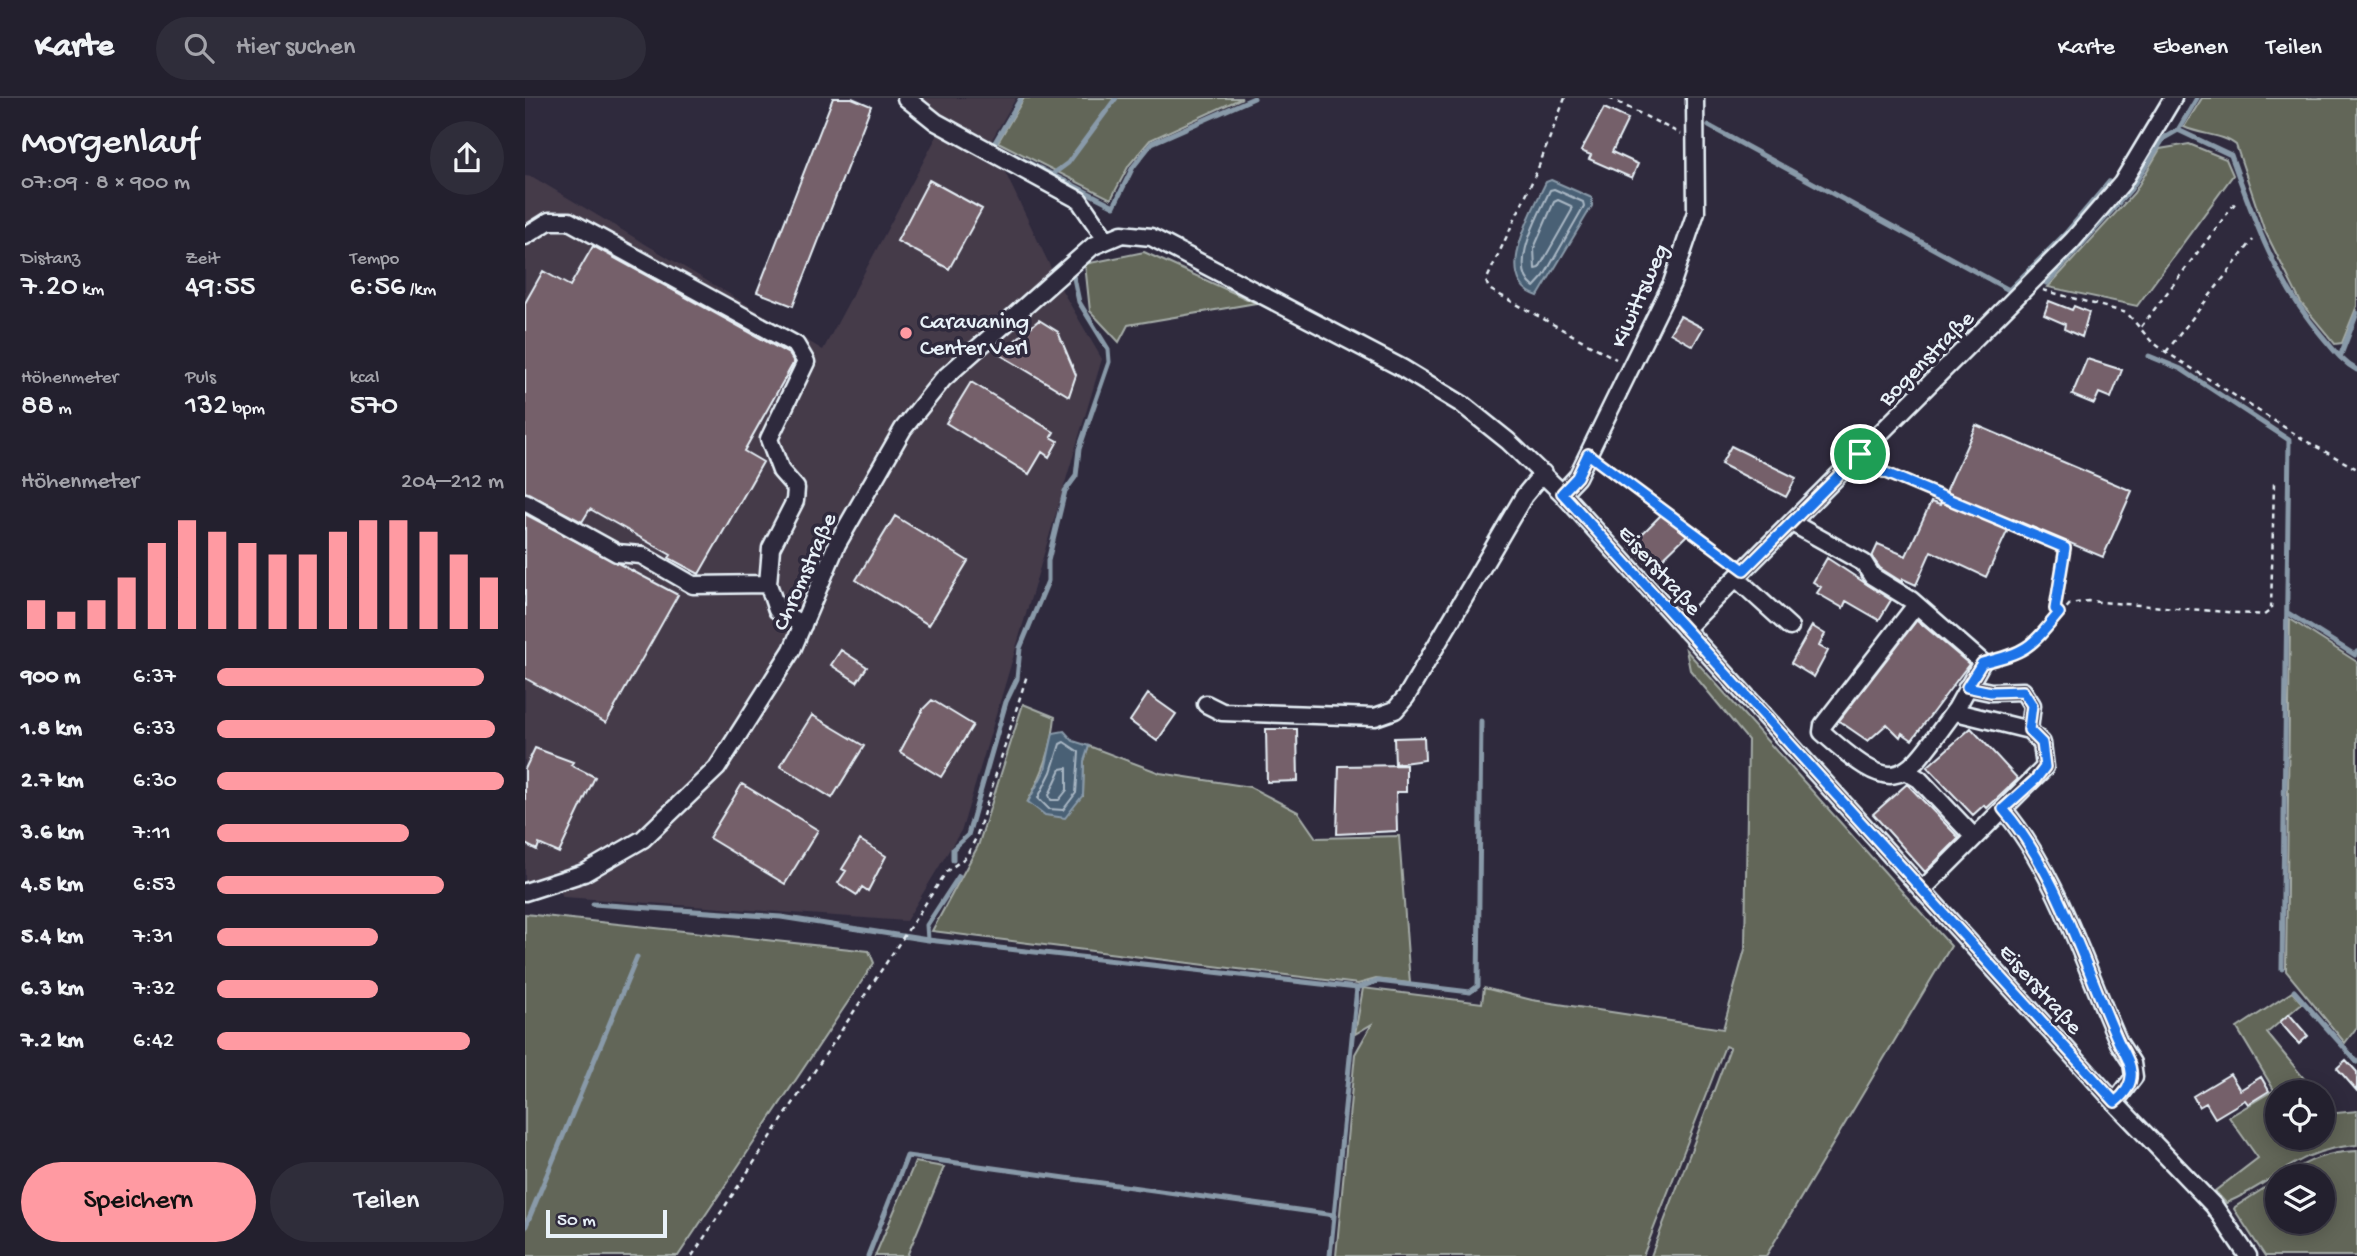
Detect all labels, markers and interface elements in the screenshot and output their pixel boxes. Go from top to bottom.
search box [156,17,646,80]
text: Karte [35,29,114,67]
icon: search [180,29,218,67]
text: Hier suchen [236,33,355,64]
text: Karte [2058,34,2115,63]
text: Ebenen [2153,34,2228,63]
text: Teilen [2266,34,2322,63]
button: share [430,121,504,195]
text: Morgenlauf [21,122,199,166]
text: 07:09 · 8 × 900 m [21,170,190,197]
street label: Kiwittsweg [1606,240,1676,352]
text: Distanz [21,248,80,271]
text: Zeit [185,248,219,271]
text: Tempo [350,248,399,271]
text: 7.20 [21,271,78,306]
text: 49:55 [185,271,256,306]
text: 6:56 [350,271,405,306]
text: km [78,279,104,302]
text: /km [405,279,436,302]
street label: Bogenstraße [1873,305,1982,414]
place label: Caravaning Center Verl [920,310,1029,363]
marker: Caravaning Center Verl [898,325,914,341]
text: Höhenmeter [21,367,118,390]
text: Puls [185,367,216,390]
text: kcal [350,367,379,390]
text: 88 [21,390,54,425]
text: 132 [185,390,228,425]
text: 570 [350,390,398,425]
text: m [54,398,72,421]
text: bpm [228,398,265,421]
pin [1830,424,1890,484]
icon: arrive [1841,435,1879,473]
text: Höhenmeter [21,469,139,496]
text: 204–212 m [401,469,504,496]
street label: Chromstraße [768,508,845,635]
street label: Eiserstraße [1611,521,1707,623]
text: 900 m [21,664,80,691]
text: 6:37 [133,664,176,691]
text: 1.8 km [21,716,82,743]
text: 6:33 [133,716,176,743]
text: 2.7 km [21,768,84,795]
text: 6:30 [133,768,177,795]
text: 3.6 km [21,820,84,847]
text: 7:11 [133,820,171,847]
text: 4.5 km [21,872,83,899]
text: 6:53 [133,872,176,899]
text: 5.4 km [21,924,83,951]
text: 7:31 [133,924,173,951]
street label: Eiserstraße [1992,940,2088,1042]
text: 6.3 km [21,976,84,1003]
text: 7:32 [133,976,175,1003]
text: 7.2 km [21,1028,84,1055]
text: 6:42 [133,1028,174,1055]
map controls [2265,1080,2335,1234]
button: locate [2265,1080,2335,1150]
button: Speichern [21,1162,256,1242]
button: Teilen [270,1162,504,1242]
button: layers [2265,1164,2335,1234]
scale bar [546,1207,667,1239]
text: 50 m [557,1210,596,1233]

